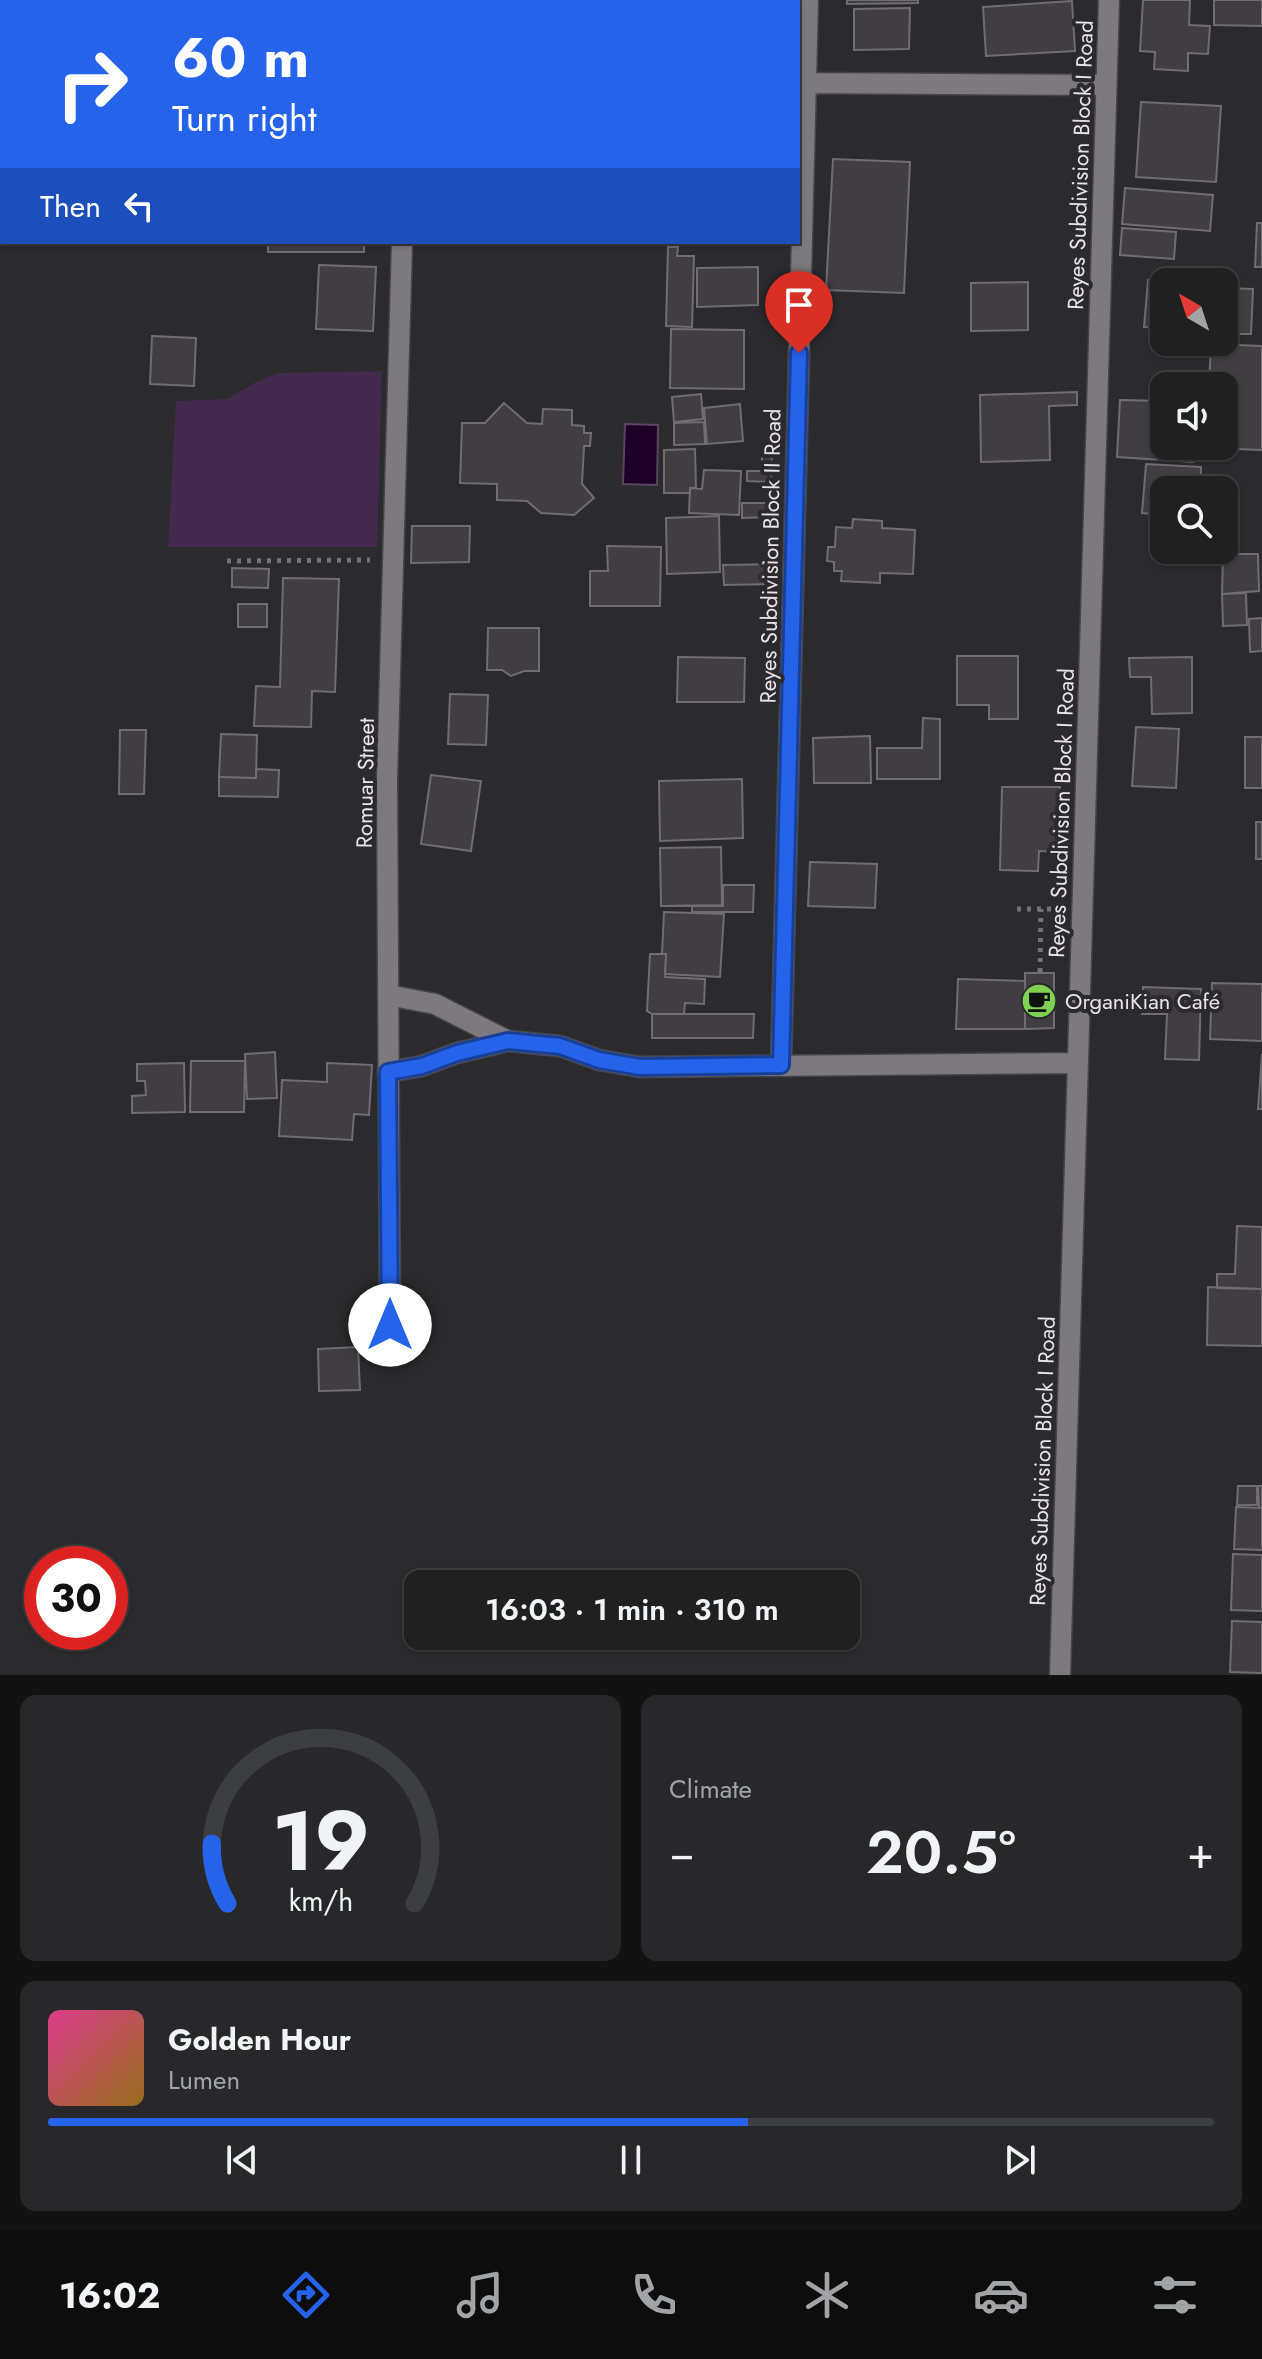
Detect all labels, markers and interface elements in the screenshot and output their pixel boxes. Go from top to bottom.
text: 60 m [172,17,309,98]
street label: Reyes Subdivision Block I Road [1059,20,1101,310]
icon: right [40,32,144,136]
text: Turn right [172,92,317,144]
icon: left [117,184,161,228]
text: Then [40,185,101,228]
north arrow [1150,268,1238,356]
map controls [1150,268,1238,564]
pin [765,271,833,353]
icon: arrive [777,283,821,327]
button: sound [1150,372,1238,460]
street label: Reyes Subdivision Block II Road [751,408,789,704]
button: search [1150,476,1238,564]
street label: Reyes Subdivision Block I Road [1040,668,1082,958]
street label: Romuar Street [348,717,382,848]
cafe icon: OrganiKian Café [1020,982,1058,1020]
place label: OrganiKian Café [1065,985,1220,1017]
position arrow [348,1283,432,1367]
street label: Reyes Subdivision Block I Road [1021,1316,1063,1606]
speed limit sign: 30 [24,1546,128,1650]
text: 16:03 · 1 min · 310 m [485,1588,779,1631]
text: Climate [669,1770,752,1808]
text: 19 [272,1781,369,1901]
text: 20.5° [866,1809,1016,1896]
text: − [669,1821,695,1885]
text: + [1187,1821,1214,1885]
text: km/h [288,1880,353,1922]
text: Golden Hour [168,2018,351,2061]
text: Lumen [168,2061,240,2099]
icon: previous [220,2138,264,2182]
icon: pause [609,2138,653,2182]
icon: next [998,2138,1042,2182]
icon: directions [278,2267,334,2323]
icon: music [452,2267,508,2323]
icon: phone [626,2267,682,2323]
icon: climate [799,2267,855,2323]
icon: car [973,2267,1029,2323]
icon: filters [1147,2267,1203,2323]
text: 16:02 [59,2269,160,2321]

